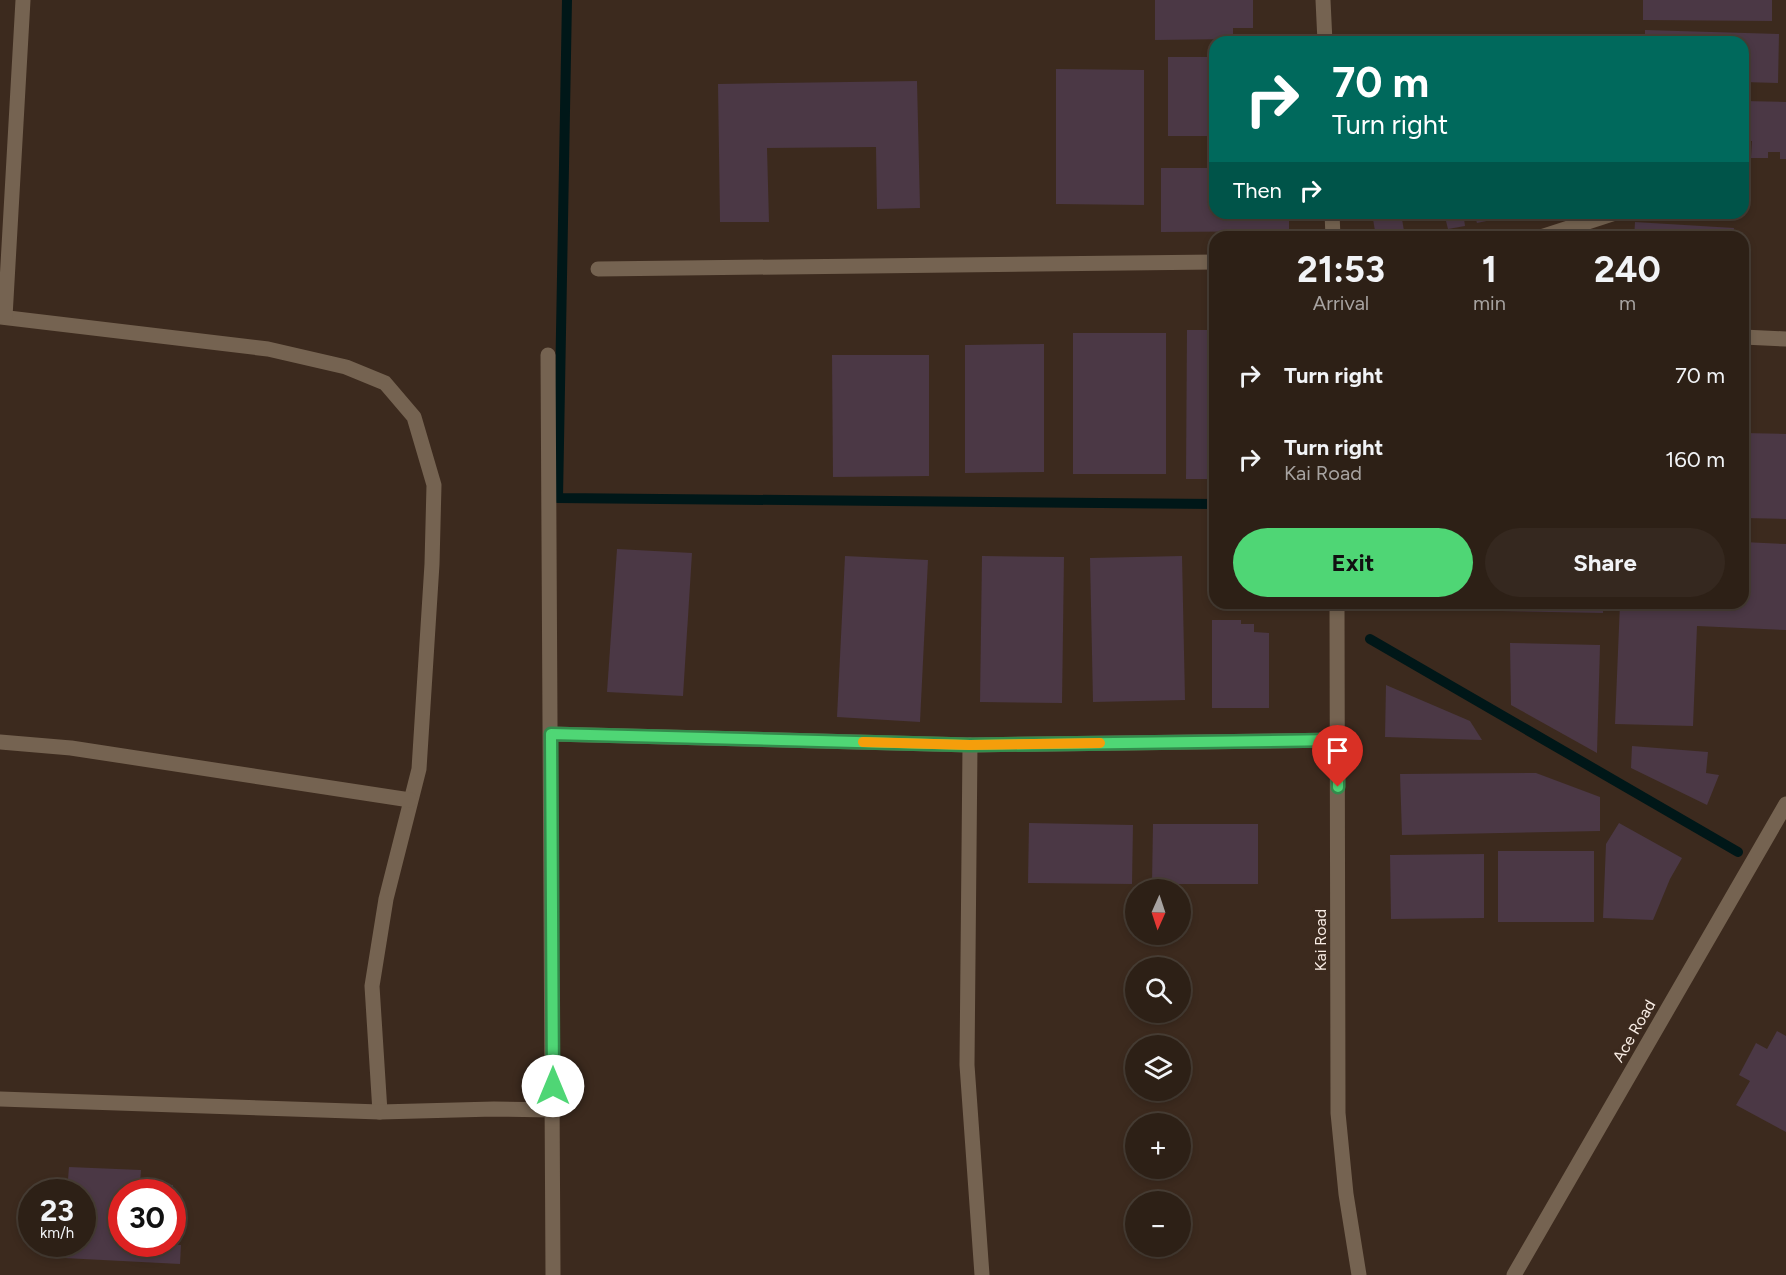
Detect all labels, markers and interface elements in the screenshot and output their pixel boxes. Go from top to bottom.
text: 70 m [1332,57,1429,108]
icon: right [1233,60,1311,138]
text: Turn right [1332,108,1448,141]
icon: right [1294,174,1327,207]
text: Then [1233,177,1282,204]
text: 21:53 [1297,248,1385,291]
text: 1 [1482,248,1497,291]
text: 240 [1594,248,1661,291]
text: Arrival [1313,291,1369,315]
text: min [1473,291,1506,315]
text: m [1619,291,1636,315]
icon: right [1233,359,1266,392]
text: Turn right [1284,362,1383,389]
text: 70 m [1675,362,1725,389]
text: Turn right [1284,434,1383,461]
icon: right [1233,443,1266,476]
text: 160 m [1665,446,1725,473]
text: Kai Road [1284,461,1362,485]
button: Exit [1233,528,1473,597]
button: Share [1485,528,1725,597]
pin [1312,725,1363,787]
icon: arrive [1321,734,1354,767]
north arrow [1125,879,1191,945]
map controls [1125,879,1191,1257]
street label: Kai Road [1311,909,1330,971]
button: search [1125,957,1191,1023]
street label: Ace Road [1609,996,1659,1066]
button: layers [1125,1035,1191,1101]
position arrow [521,1054,585,1118]
button: + [1125,1113,1191,1179]
speed limit sign: 30 [108,1179,186,1257]
button: − [1125,1191,1191,1257]
text: 23 [40,1192,74,1229]
text: km/h [40,1224,74,1242]

